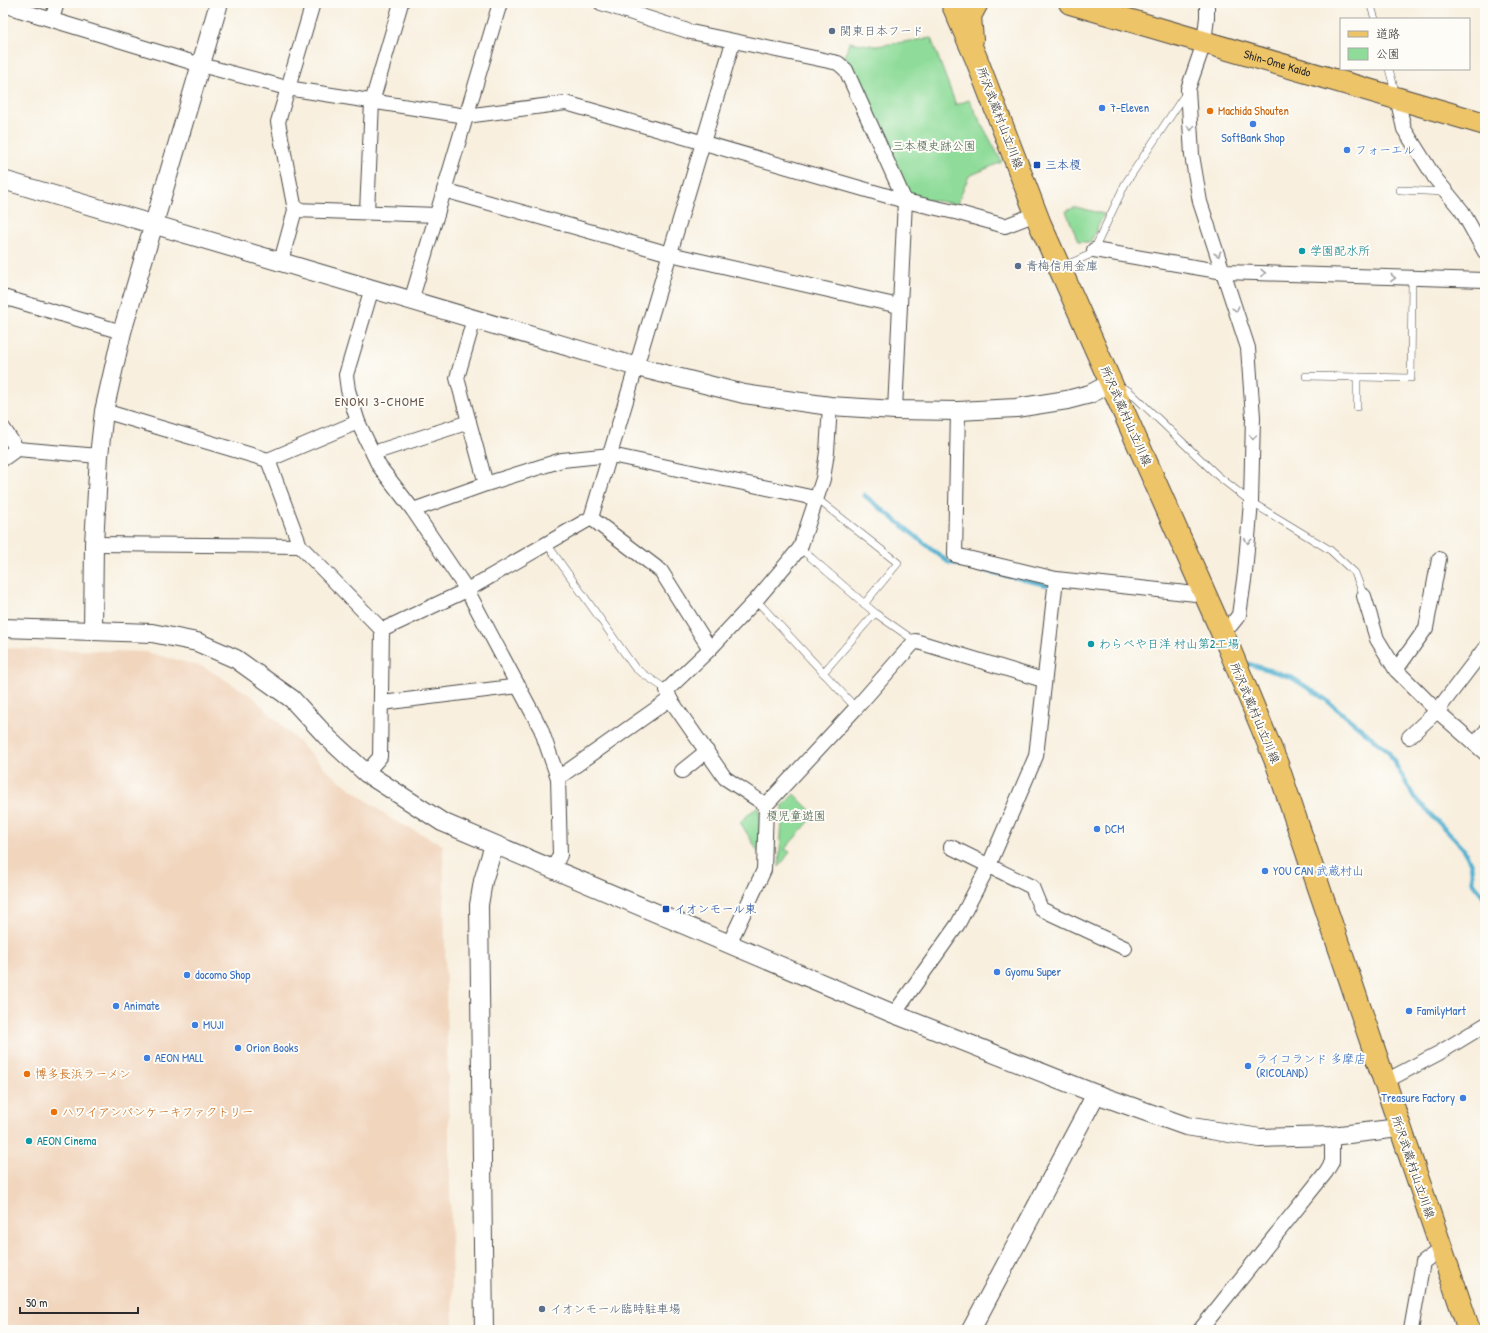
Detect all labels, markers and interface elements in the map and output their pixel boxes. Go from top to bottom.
legend [1340,18,1470,70]
place label: 関東日本フード [840,22,924,39]
text: 道路 [1376,25,1400,42]
marker: 関東日本フード [827,26,837,36]
street label: Shin-Ome Kaido [1242,45,1313,81]
text: 公園 [1376,45,1400,62]
street label: 所沢武蔵村山立川線 [973,64,1028,171]
place label: 7-Eleven [1110,99,1149,116]
place label: Machida Shouten [1218,102,1289,119]
marker: 7-Eleven [1097,103,1107,113]
marker: Machida Shouten [1205,106,1215,116]
marker: SoftBank Shop [1248,119,1258,129]
one-way arrow [1186,125,1195,131]
place label: SoftBank Shop [1221,129,1285,146]
park label: 三本榎史跡公園 [892,137,976,154]
place label: フォーエル [1355,141,1415,158]
marker: フォーエル [1342,145,1352,155]
place label: 三本榎 [1045,156,1081,173]
marker: 三本榎 [1032,160,1042,170]
place label: 学園配水所 [1310,242,1370,259]
marker: 学園配水所 [1297,246,1307,256]
one-way arrow [1213,251,1222,258]
place label: 青梅信用金庫 [1026,257,1098,274]
marker: 青梅信用金庫 [1013,261,1023,271]
one-way arrow [1260,269,1266,278]
one-way arrow [1390,273,1396,282]
one-way arrow [1231,306,1240,313]
street label: 所沢武蔵村山立川線 [1097,363,1156,469]
district label: ENOKI 3-CHOME [335,392,425,410]
one-way arrow [1248,434,1257,440]
one-way arrow [1243,538,1252,544]
place label: わらべや日洋 村山第2工場 [1099,635,1239,652]
marker: わらべや日洋 村山第2工場 [1086,639,1096,649]
street label: 所沢武蔵村山立川線 [1227,660,1284,766]
park label: 榎児童遊園 [766,807,826,824]
place label: DCM [1105,820,1124,837]
marker: DCM [1092,824,1102,834]
place label: YOU CAN 武蔵村山 [1273,862,1364,879]
marker: YOU CAN 武蔵村山 [1260,866,1270,876]
place label: イオンモール東 [674,900,757,917]
marker: イオンモール東 [661,904,671,914]
place label: Gyomu Super [1005,963,1062,980]
place label: docomo Shop [195,966,250,983]
marker: Gyomu Super [992,967,1002,977]
marker: docomo Shop [182,970,192,980]
place label: Animate [124,997,160,1014]
marker: Animate [111,1001,121,1011]
place label: FamilyMart [1416,1002,1467,1019]
marker: FamilyMart [1404,1006,1414,1016]
place label: MUJI [203,1016,224,1033]
marker: MUJI [190,1020,200,1030]
place label: Orion Books [246,1039,299,1056]
marker: Orion Books [233,1043,243,1053]
place label: AEON MALL [155,1049,204,1066]
place label: ライコランド 多摩店 (RICOLAND) [1256,1050,1366,1081]
marker: AEON MALL [142,1053,152,1063]
marker: ライコランド 多摩店 (RICOLAND) [1243,1061,1253,1071]
place label: 博多長浜ラーメン [35,1065,131,1082]
marker: 博多長浜ラーメン [22,1069,32,1079]
place label: Treasure Factory [1381,1089,1455,1106]
marker: Treasure Factory [1458,1093,1468,1103]
place label: ハワイアンパンケーキファクトリー [62,1103,254,1120]
marker: ハワイアンパンケーキファクトリー [49,1107,59,1117]
street label: 所沢武蔵村山立川線 [1388,1113,1439,1221]
place label: AEON Cinema [37,1132,97,1149]
marker: AEON Cinema [24,1136,34,1146]
scale bar [20,1289,138,1315]
text: 50 m [26,1294,47,1311]
place label: イオンモール臨時駐車場 [550,1300,681,1317]
marker: イオンモール臨時駐車場 [537,1304,547,1314]

